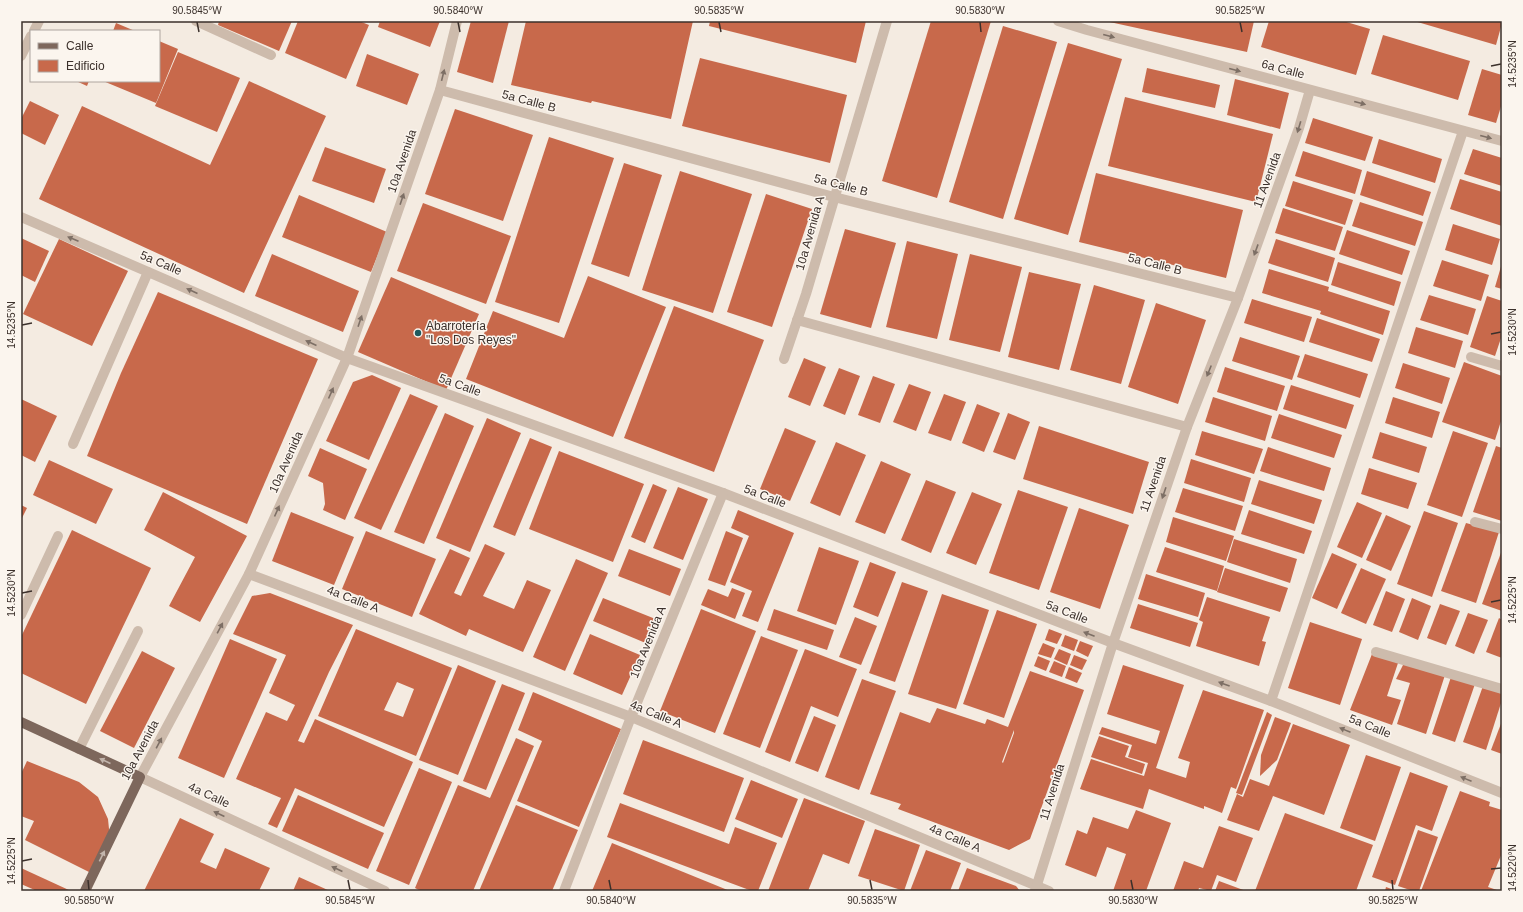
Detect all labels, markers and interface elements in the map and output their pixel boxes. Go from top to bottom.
text: 90.5845°W [172,5,222,16]
text: 90.5840°W [433,5,483,16]
text: 90.5835°W [694,5,744,16]
text: 90.5830°W [955,5,1005,16]
text: 90.5825°W [1215,5,1265,16]
legend [30,30,160,82]
one-way arrow [1103,33,1115,39]
text: Calle [66,39,94,53]
text: 14.5235°N [1507,40,1518,88]
street label: 6a Calle [1260,57,1306,82]
text: Edificio [66,59,105,73]
one-way arrow [1228,67,1241,73]
one-way arrow [441,69,447,81]
street label: 5a Calle B [500,87,558,115]
one-way arrow [1354,100,1366,106]
one-way arrow [1296,121,1302,133]
street label: 10a Avenida [385,127,419,194]
one-way arrow [1480,134,1492,140]
street label: 11 Avenida [1250,150,1284,210]
street label: 5a Calle B [812,171,870,199]
one-way arrow [400,192,406,204]
street label: 10a Avenida A [793,194,827,272]
one-way arrow [67,236,79,242]
one-way arrow [1252,244,1258,256]
street label: 5a Calle [138,248,184,278]
street label: 5a Calle B [1126,251,1184,277]
one-way arrow [187,288,198,294]
text: 14.5235°N [6,301,17,349]
text: 14.5230°N [1507,308,1518,356]
one-way arrow [357,315,363,327]
place label: Abarrotería "Los Dos Reyes" [426,319,516,347]
marker: Abarrotería "Los Dos Reyes" [413,328,423,338]
one-way arrow [306,340,317,346]
one-way arrow [1206,365,1212,376]
street label: 5a Calle [437,371,483,399]
one-way arrow [328,388,334,399]
street label: 10a Avenida [266,429,306,495]
street label: 11 Avenida [1137,454,1169,514]
street label: 5a Calle [742,482,788,511]
one-way arrow [1161,487,1167,499]
one-way arrow [275,505,281,517]
text: 14.5230°N [6,569,17,617]
text: 14.5225°N [1507,576,1518,624]
street label: 4a Calle A [325,583,381,615]
street label: 5a Calle [1044,598,1090,627]
street label: 10a Avenida A [627,604,669,680]
one-way arrow [217,622,223,634]
one-way arrow [1082,630,1094,636]
one-way arrow [1217,680,1229,686]
street label: 4a Calle A [628,697,684,731]
street label: 5a Calle [1347,711,1393,741]
street label: 10a Avenida [118,717,162,782]
one-way arrow [1339,727,1351,733]
one-way arrow [156,737,162,749]
one-way arrow [99,758,111,764]
street label: 11 Avenida [1037,762,1067,822]
one-way arrow [1459,775,1471,781]
street label: 4a Calle [186,779,232,811]
one-way arrow [214,811,225,817]
street label: 4a Calle A [927,821,983,855]
text: 14.5225°N [6,837,17,885]
text: 14.5220°N [1507,844,1518,892]
one-way arrow [99,850,105,862]
one-way arrow [332,866,343,872]
text: 90.5850°W [64,895,114,906]
text: 90.5845°W [325,895,375,906]
text: 90.5840°W [586,895,636,906]
text: 90.5835°W [847,895,897,906]
text: 90.5830°W [1108,895,1158,906]
text: 90.5825°W [1368,895,1418,906]

